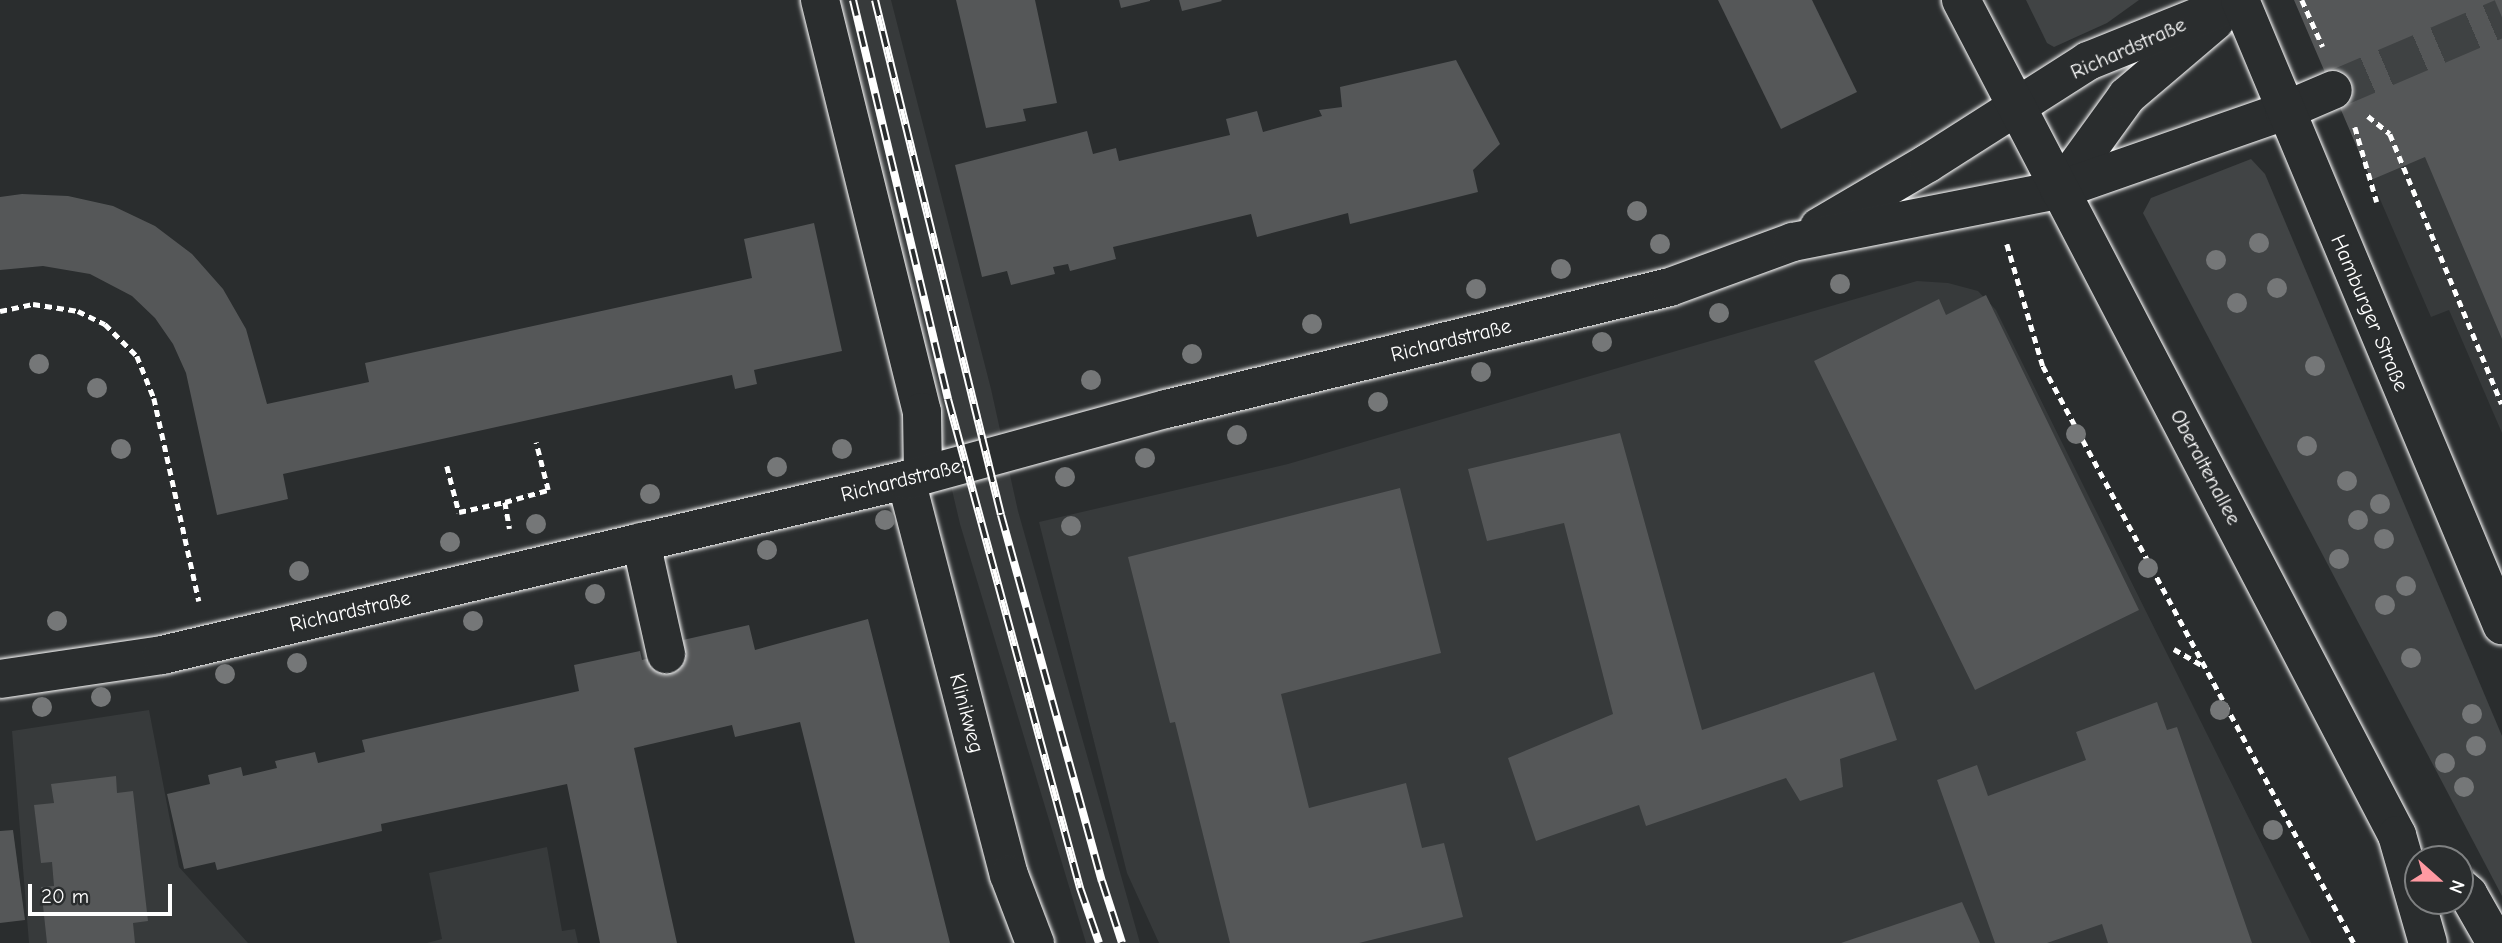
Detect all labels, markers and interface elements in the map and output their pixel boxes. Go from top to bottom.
street label: Richardstraße [2067,11,2189,85]
street label: Hamburger Straße [2326,231,2414,395]
street label: Richardstraße [1388,313,1514,367]
street label: Oberaltenallee [2165,405,2247,529]
street label: Richardstraße [838,453,964,507]
street label: Richardstraße [287,585,413,637]
street label: Klinikweg [944,670,990,756]
north arrow [2404,845,2474,915]
scale bar [32,870,175,914]
text: N [2444,877,2469,897]
text: 20 m [41,884,89,908]

